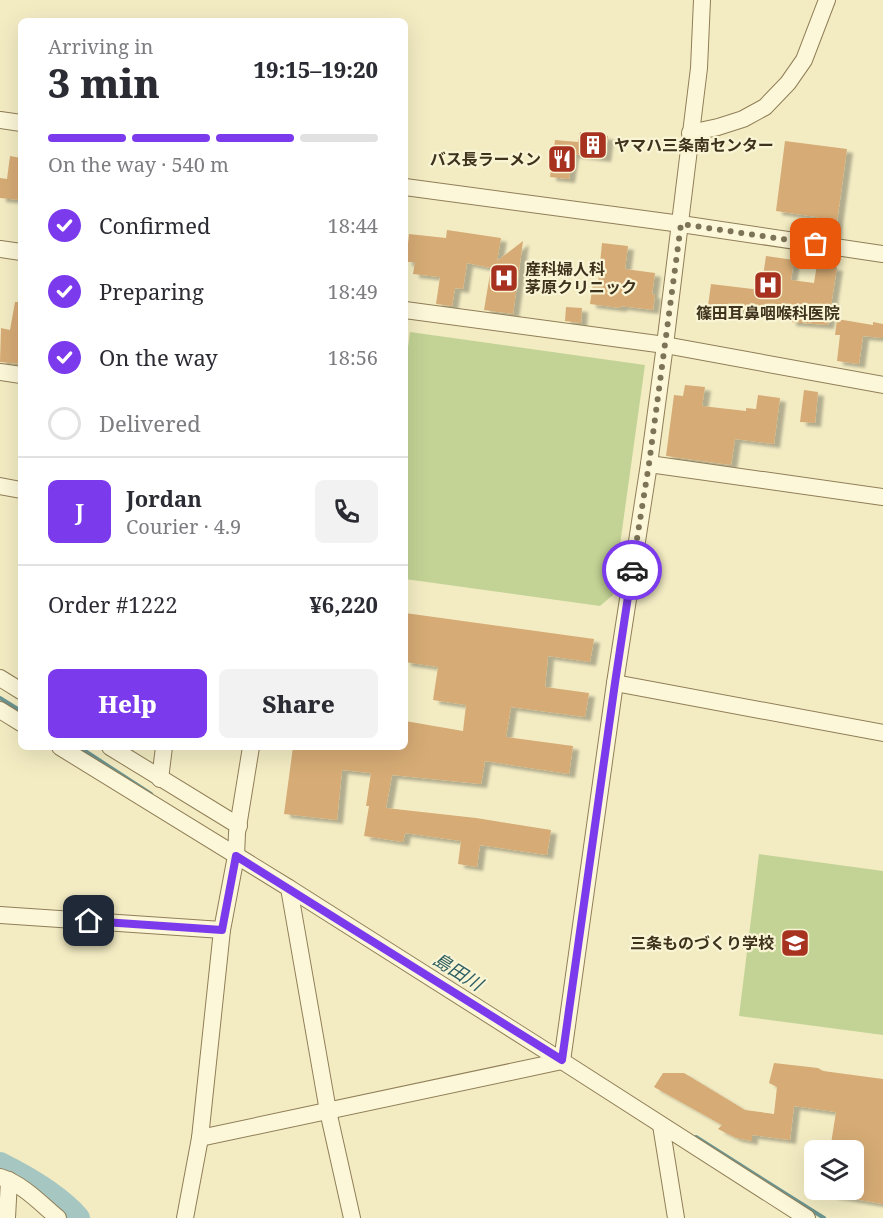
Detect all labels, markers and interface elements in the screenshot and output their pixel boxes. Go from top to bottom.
text: Arriving in [48,33,153,60]
text: 19:15–19:20 [254,54,378,84]
text: 3 min [48,56,160,109]
building icon: ヤマハ三条南センター [577,129,609,161]
place label: ヤマハ三条南センター [614,134,774,156]
restaurant icon: バス長ラーメン [546,143,578,175]
place label: バス長ラーメン [430,148,541,170]
text: On the way · 540 m [48,151,229,178]
icon: check [48,209,81,242]
text: Confirmed [99,210,210,240]
text: 18:44 [328,212,378,239]
pin [790,218,841,269]
icon: bag [799,227,832,260]
place label: 産科婦人科 茅原クリニック [525,258,637,298]
hospital icon: 産科婦人科 茅原クリニック [488,262,520,294]
hospital icon: 篠田耳鼻咽喉科医院 [752,269,784,301]
icon: check [48,275,81,308]
text: Preparing [99,276,204,306]
text: 18:49 [328,278,378,305]
place label: 篠田耳鼻咽喉科医院 [696,302,840,324]
icon: check [48,341,81,374]
text: On the way [99,342,218,372]
text: 18:56 [328,344,378,371]
text: Delivered [99,408,201,438]
button: phone [315,480,378,543]
text: Jordan [126,483,202,513]
text: J [75,496,84,526]
text: Courier · 4.9 [126,513,241,540]
courier [602,540,662,600]
icon: car [616,554,649,587]
text: Order #1222 [48,589,178,619]
text: ¥6,220 [309,589,378,619]
button: Help [48,669,207,738]
button: Share [219,669,378,738]
pin [63,895,114,946]
icon: home [72,904,105,937]
school or university icon: 三条ものづくり学校 [779,927,811,959]
place label: 三条ものづくり学校 [630,932,774,954]
water label: 島田川 [429,947,489,997]
map controls [804,1140,864,1200]
button: layers [804,1140,864,1200]

